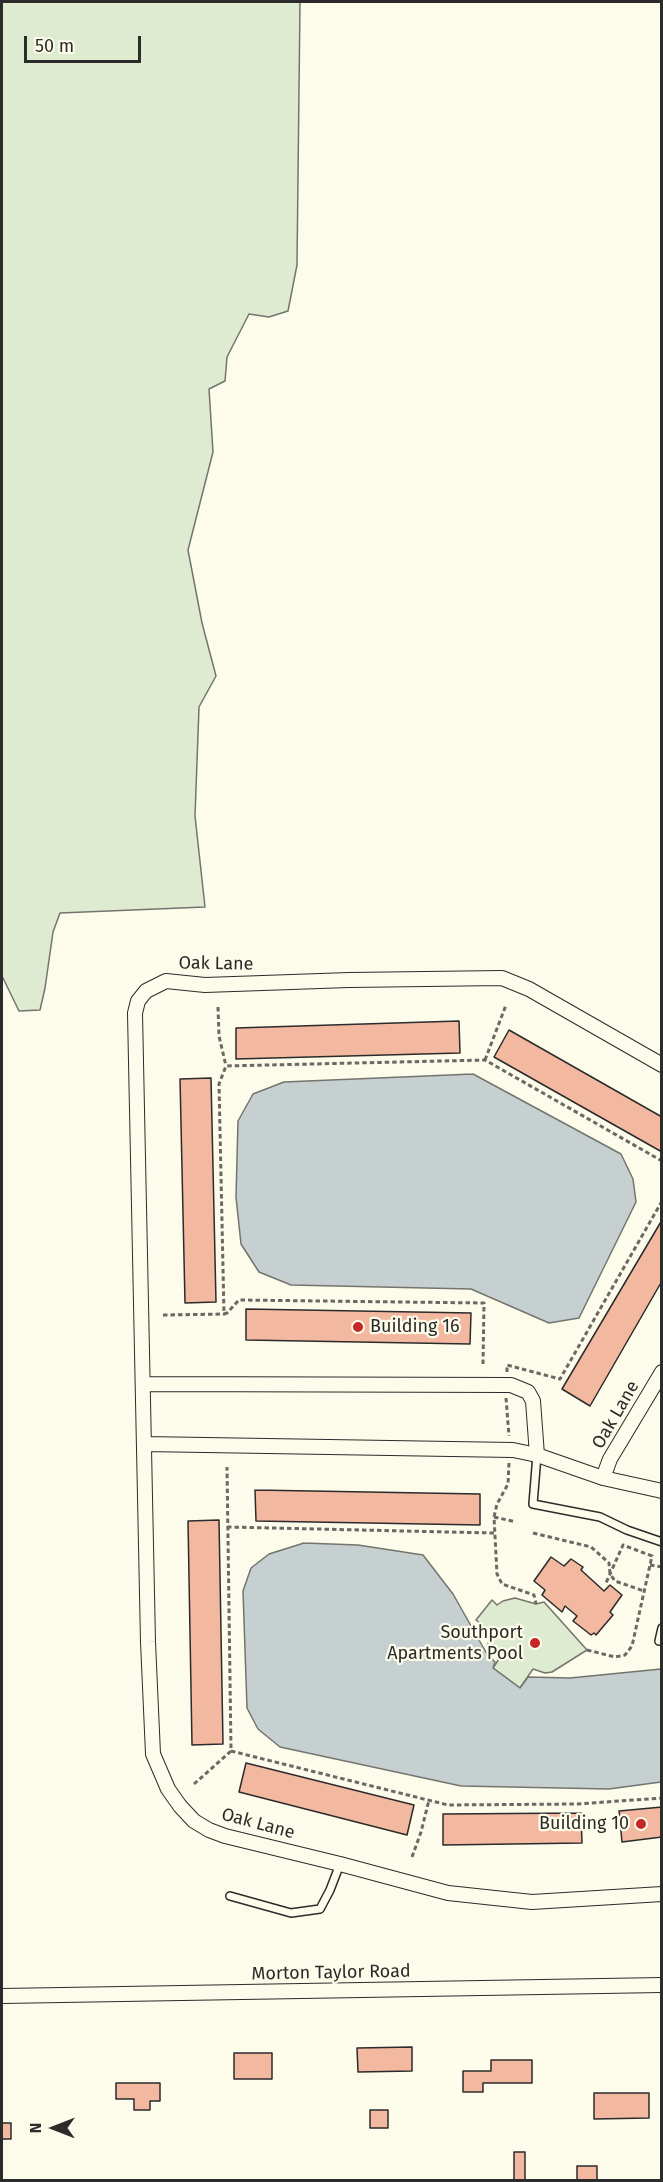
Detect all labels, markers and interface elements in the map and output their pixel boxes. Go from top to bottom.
scale bar [27,24,144,62]
text: 50 m [35,35,74,57]
street label: Oak Lane [178,953,254,975]
place label: Building 16 [370,1316,460,1338]
marker: Building 16 [351,1320,365,1334]
street label: Oak Lane [588,1377,644,1453]
place label: Southport Apartments Pool [387,1622,523,1664]
marker: Southport Apartments Pool [528,1636,542,1650]
street label: Oak Lane [219,1804,297,1844]
place label: Building 10 [539,1813,629,1835]
marker: Building 10 [634,1817,648,1831]
street label: Morton Taylor Road [251,1961,411,1985]
north arrow [24,2098,84,2158]
text: N [26,2123,45,2133]

